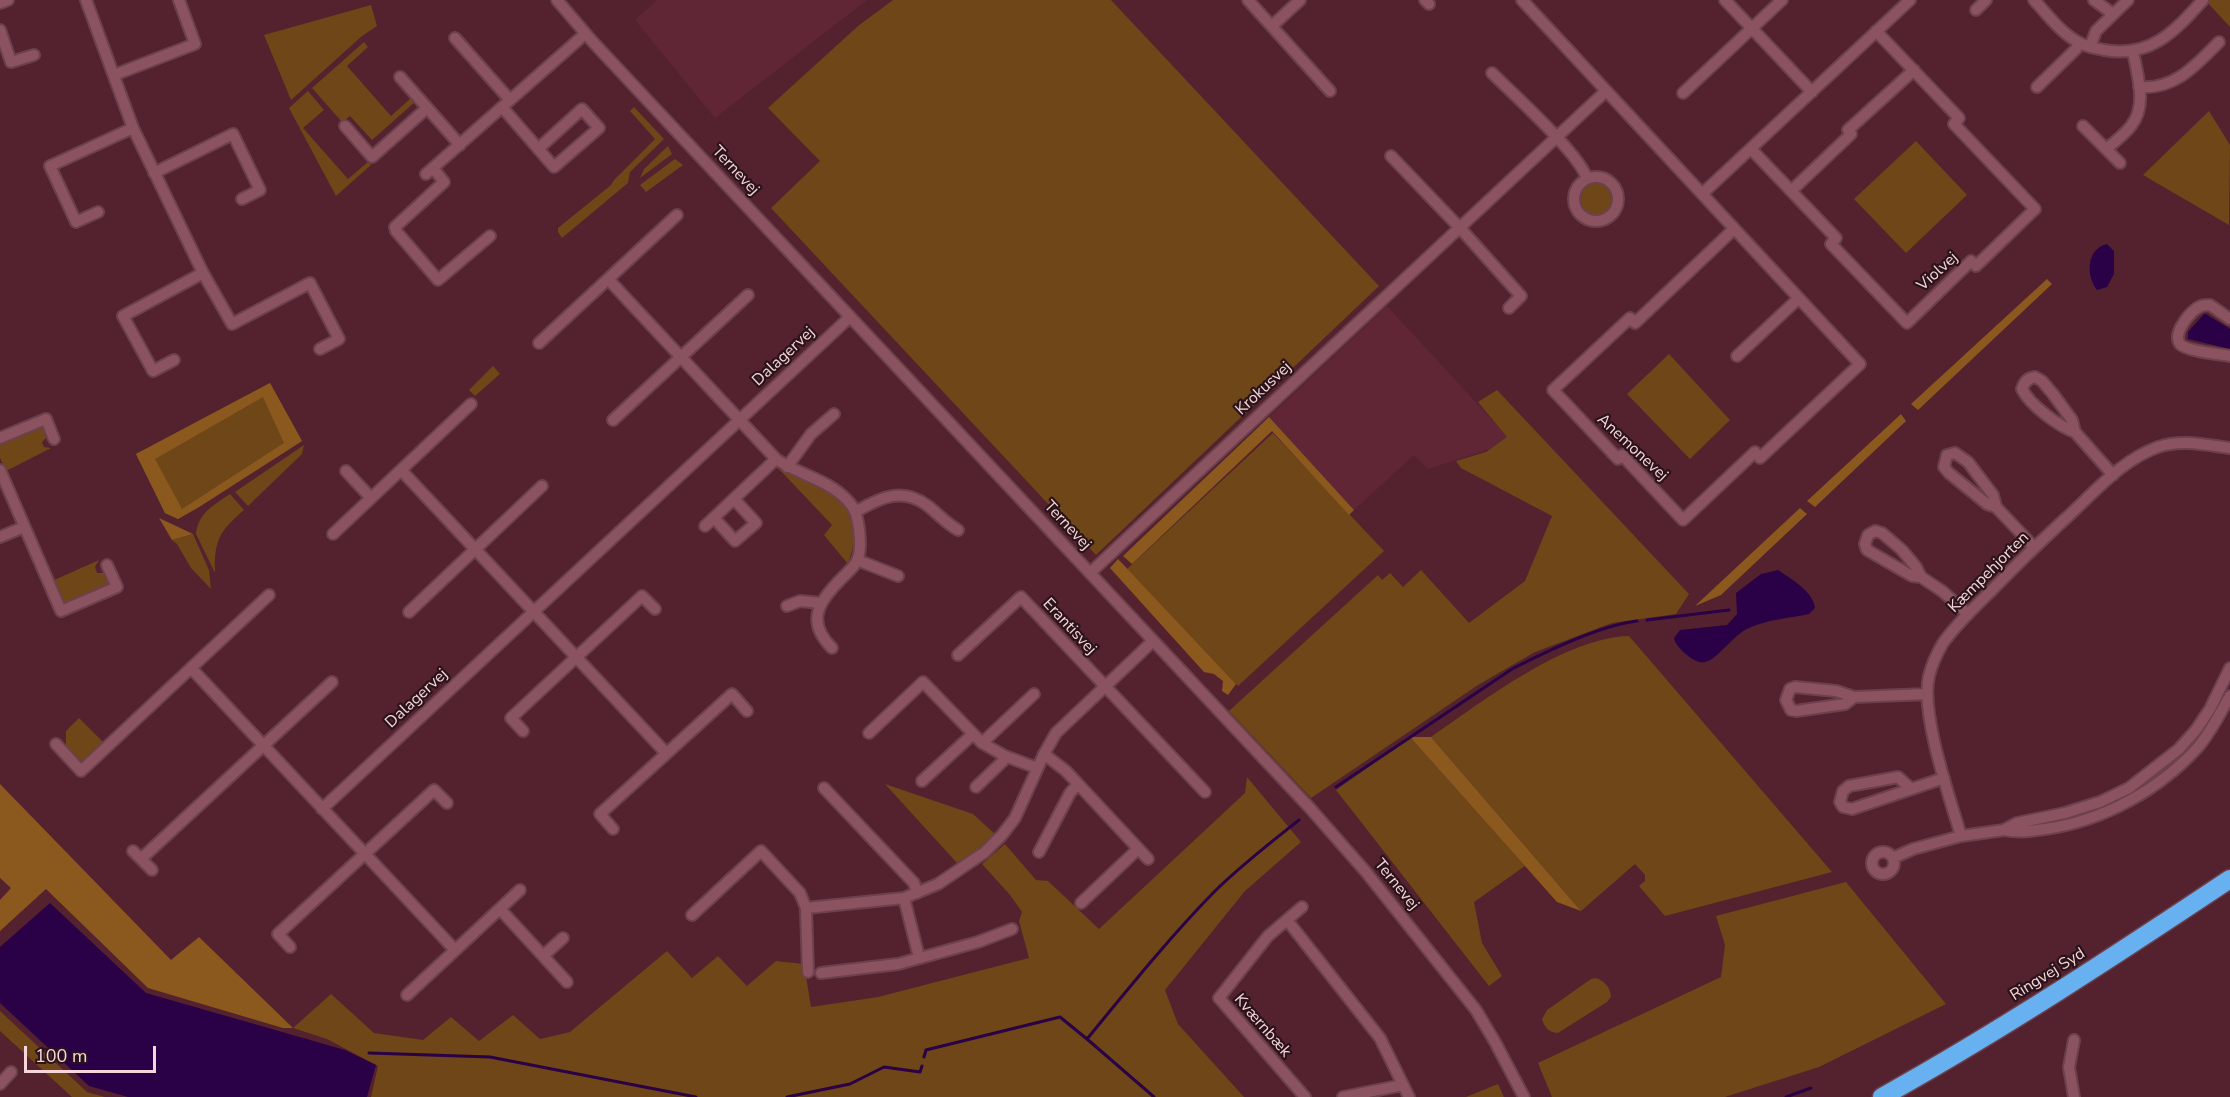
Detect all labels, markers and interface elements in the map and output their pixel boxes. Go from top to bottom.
street label: Ternevej [707,142,763,200]
street label: Violvej [1914,249,1962,295]
street label: Dalagervej [749,323,819,391]
street label: Krokusvej [1232,358,1296,420]
street label: Anemonevej [1593,410,1671,486]
street label: Ternevej [1039,497,1095,555]
street label: Kæmpehjorten [1945,529,2033,617]
street label: Erantisvej [1038,595,1100,659]
street label: Dalagervej [382,665,452,733]
street label: Ternevej [1369,855,1423,915]
street label: Ringvej Syd [2007,944,2089,1006]
street label: Kværnbæk [1229,991,1295,1061]
scale bar [27,1034,159,1072]
text: 100 m [35,1044,87,1068]

